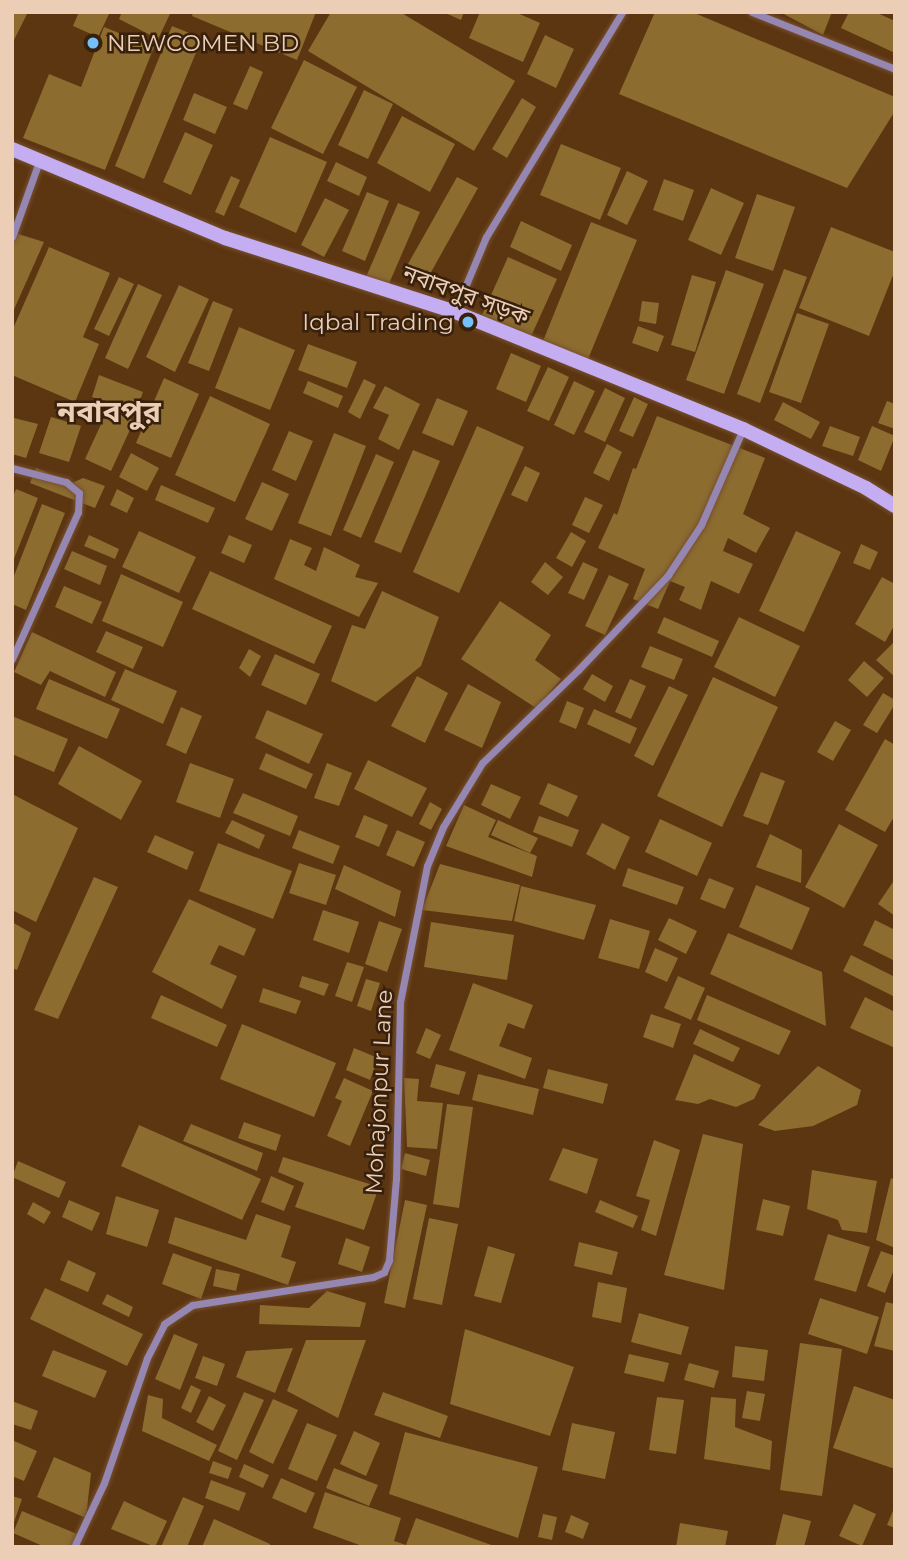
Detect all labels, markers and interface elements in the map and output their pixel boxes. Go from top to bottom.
place label: NEWCOMEN BD [107,29,299,57]
marker: NEWCOMEN BD [85,35,101,51]
street label: নবাবপুর সড়ক [399,259,533,331]
place label: Iqbal Trading [302,308,454,336]
marker: Iqbal Trading [460,314,476,330]
district label: নবাবপুর [57,394,161,430]
street label: Mohajonpur Lane [360,989,398,1195]

